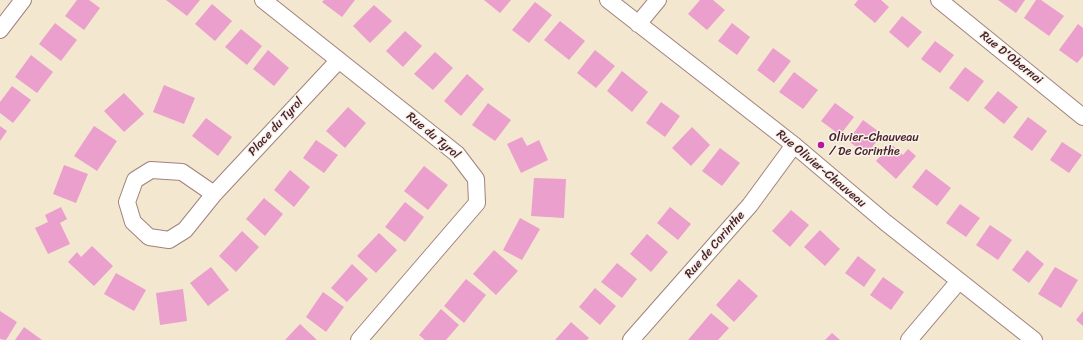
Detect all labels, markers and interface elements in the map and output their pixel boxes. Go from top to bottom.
street label: Rue D'Obernai [977,28,1045,88]
street label: Place du Tyrol [245,95,307,159]
street label: Rue du Tyrol [403,110,463,162]
street label: Rue Olivier-Chauveau [773,127,869,211]
place label: Olivier-Chauveau / De Corinthe [829,131,919,159]
marker: Olivier-Chauveau / De Corinthe [816,140,826,150]
street label: Rue de Corinthe [682,209,748,281]

